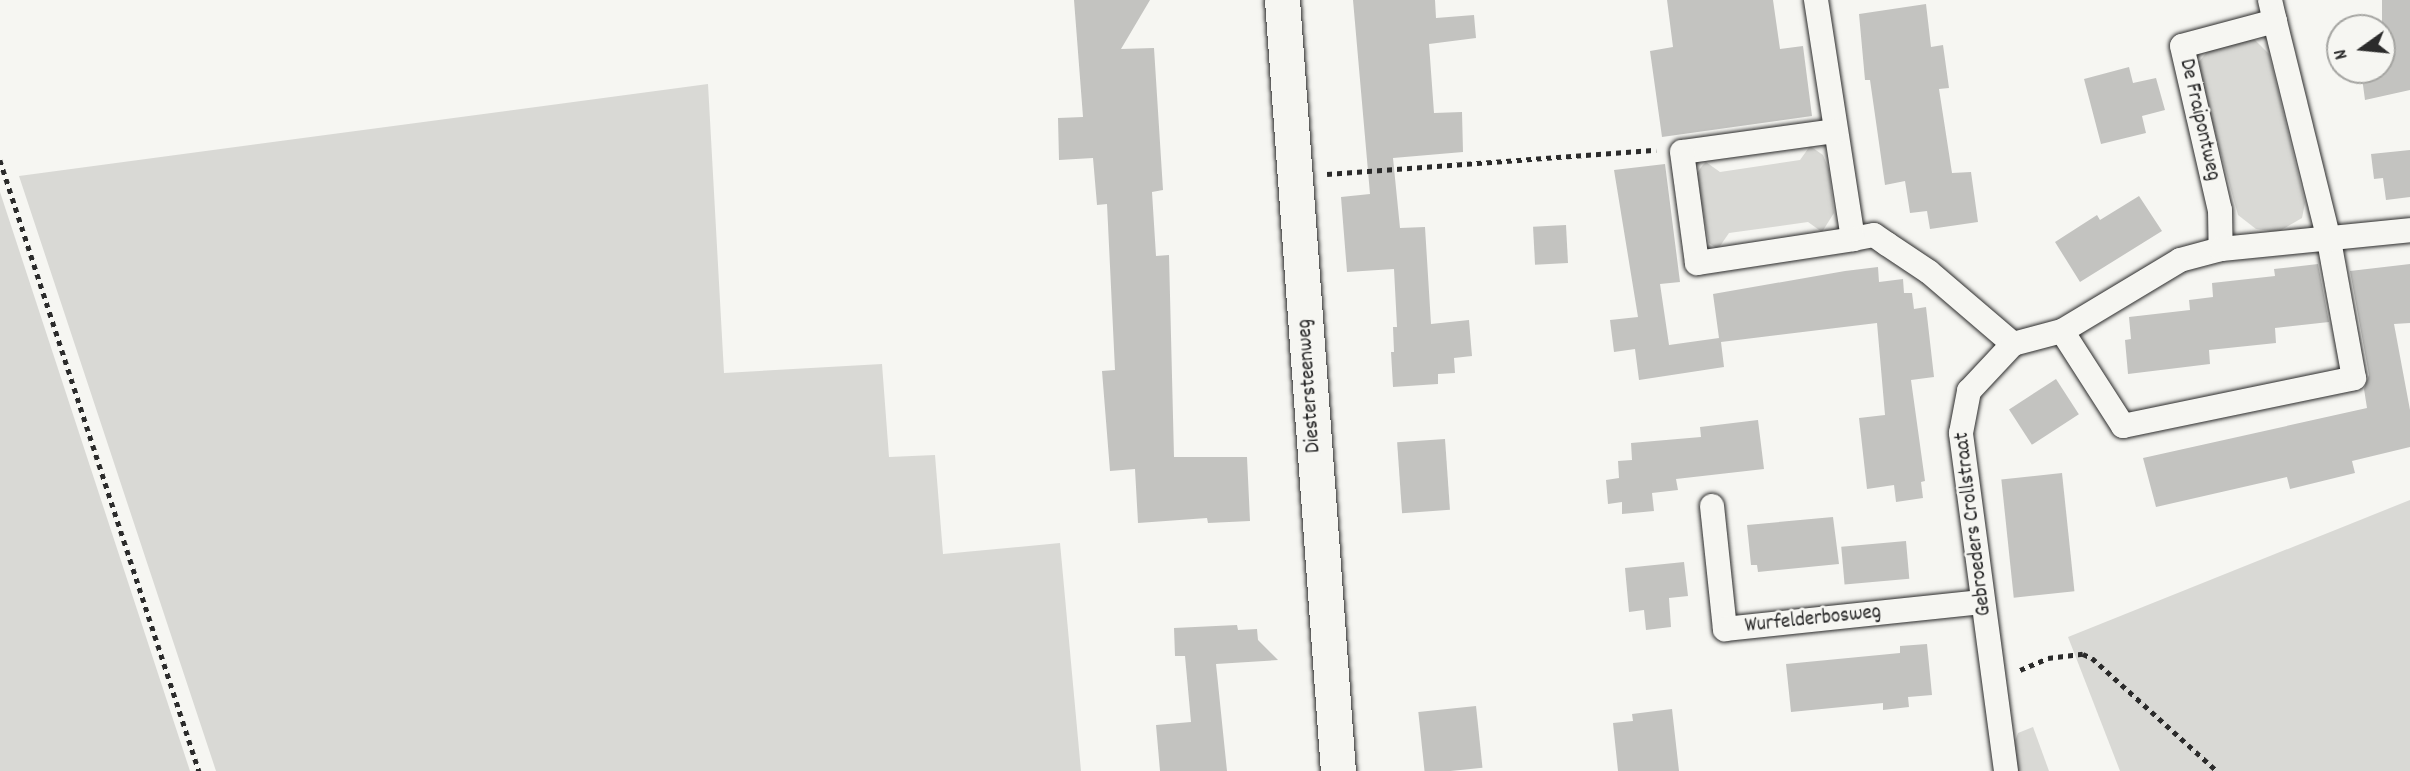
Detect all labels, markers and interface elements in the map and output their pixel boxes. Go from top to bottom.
north arrow [2326,14,2396,84]
text: N [2328,46,2356,62]
street label: De Fraipontweg [2173,57,2225,183]
street label: Diestersteenweg [1293,318,1327,454]
street label: Gebroeders Crollstraat [1950,431,1998,617]
street label: Wurfelderbosweg [1744,600,1882,640]

